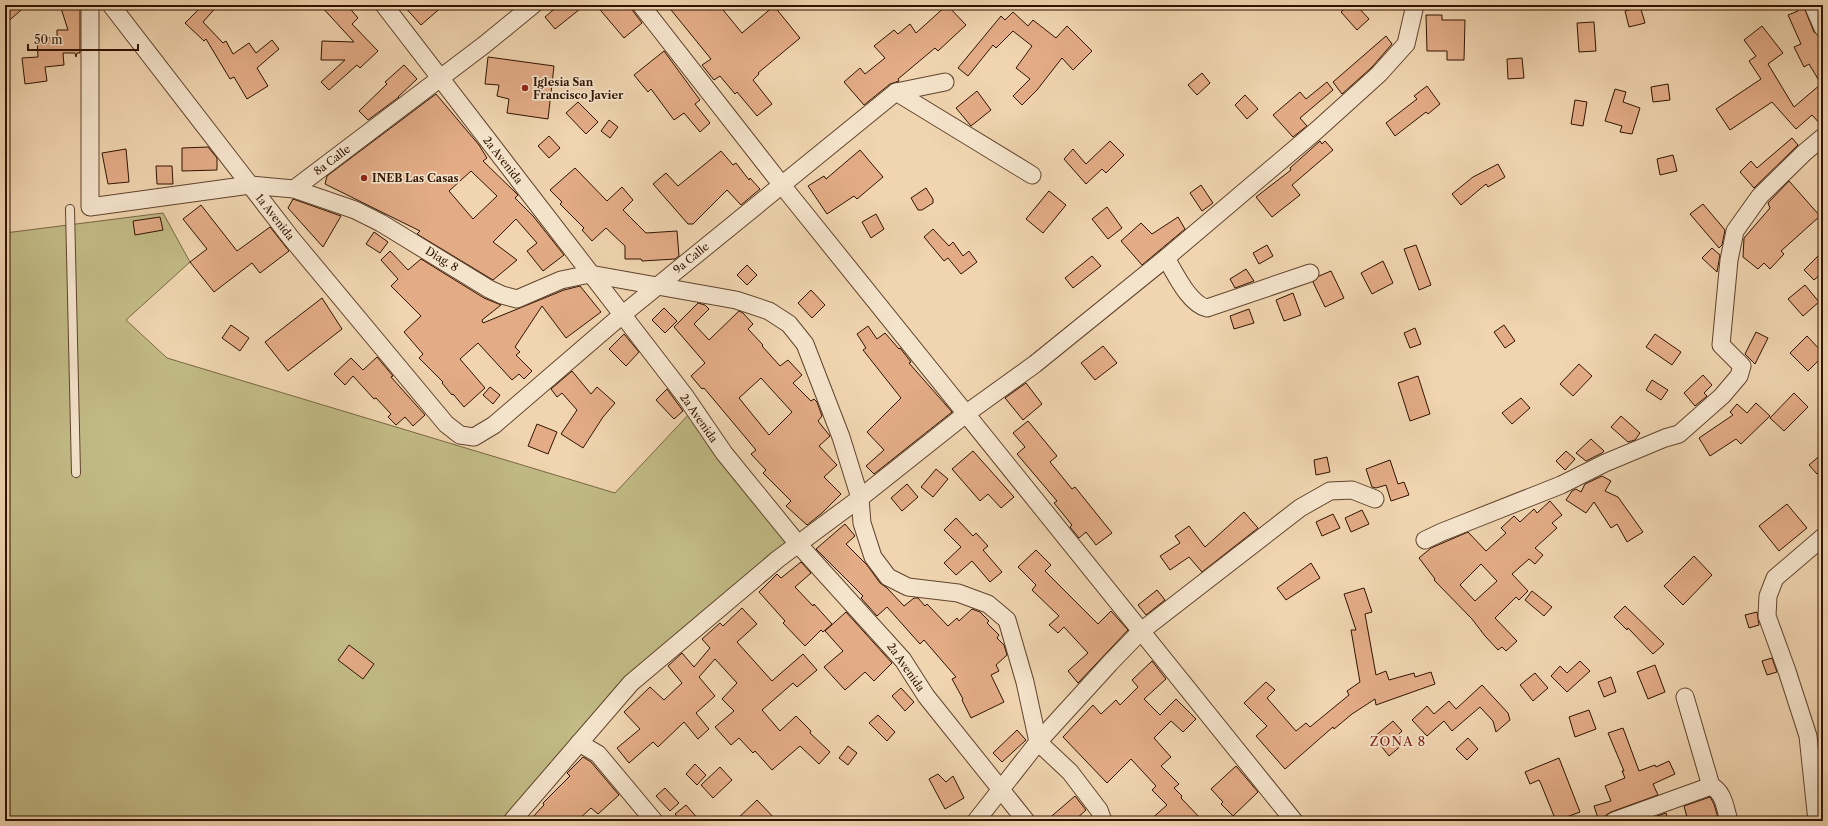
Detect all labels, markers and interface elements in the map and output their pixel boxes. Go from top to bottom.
scale bar [28,26,138,52]
text: 50 m [34,32,63,47]
place label: Iglesia San Francisco Javier [533,75,624,102]
marker: Iglesia San Francisco Javier [520,83,530,93]
street label: 2a Avenida [480,133,526,187]
street label: 8a Calle [311,142,353,178]
place label: INEB Las Casas [372,171,459,185]
marker: INEB Las Casas [359,173,369,183]
street label: 1a Avenida [253,191,298,243]
street label: 9a Calle [670,239,712,277]
street label: Diag. 8 [423,244,461,274]
street label: 2a Avenida [677,391,721,445]
street label: 2a Avenida [884,640,928,694]
district label: ZONA 8 [1370,733,1426,749]

